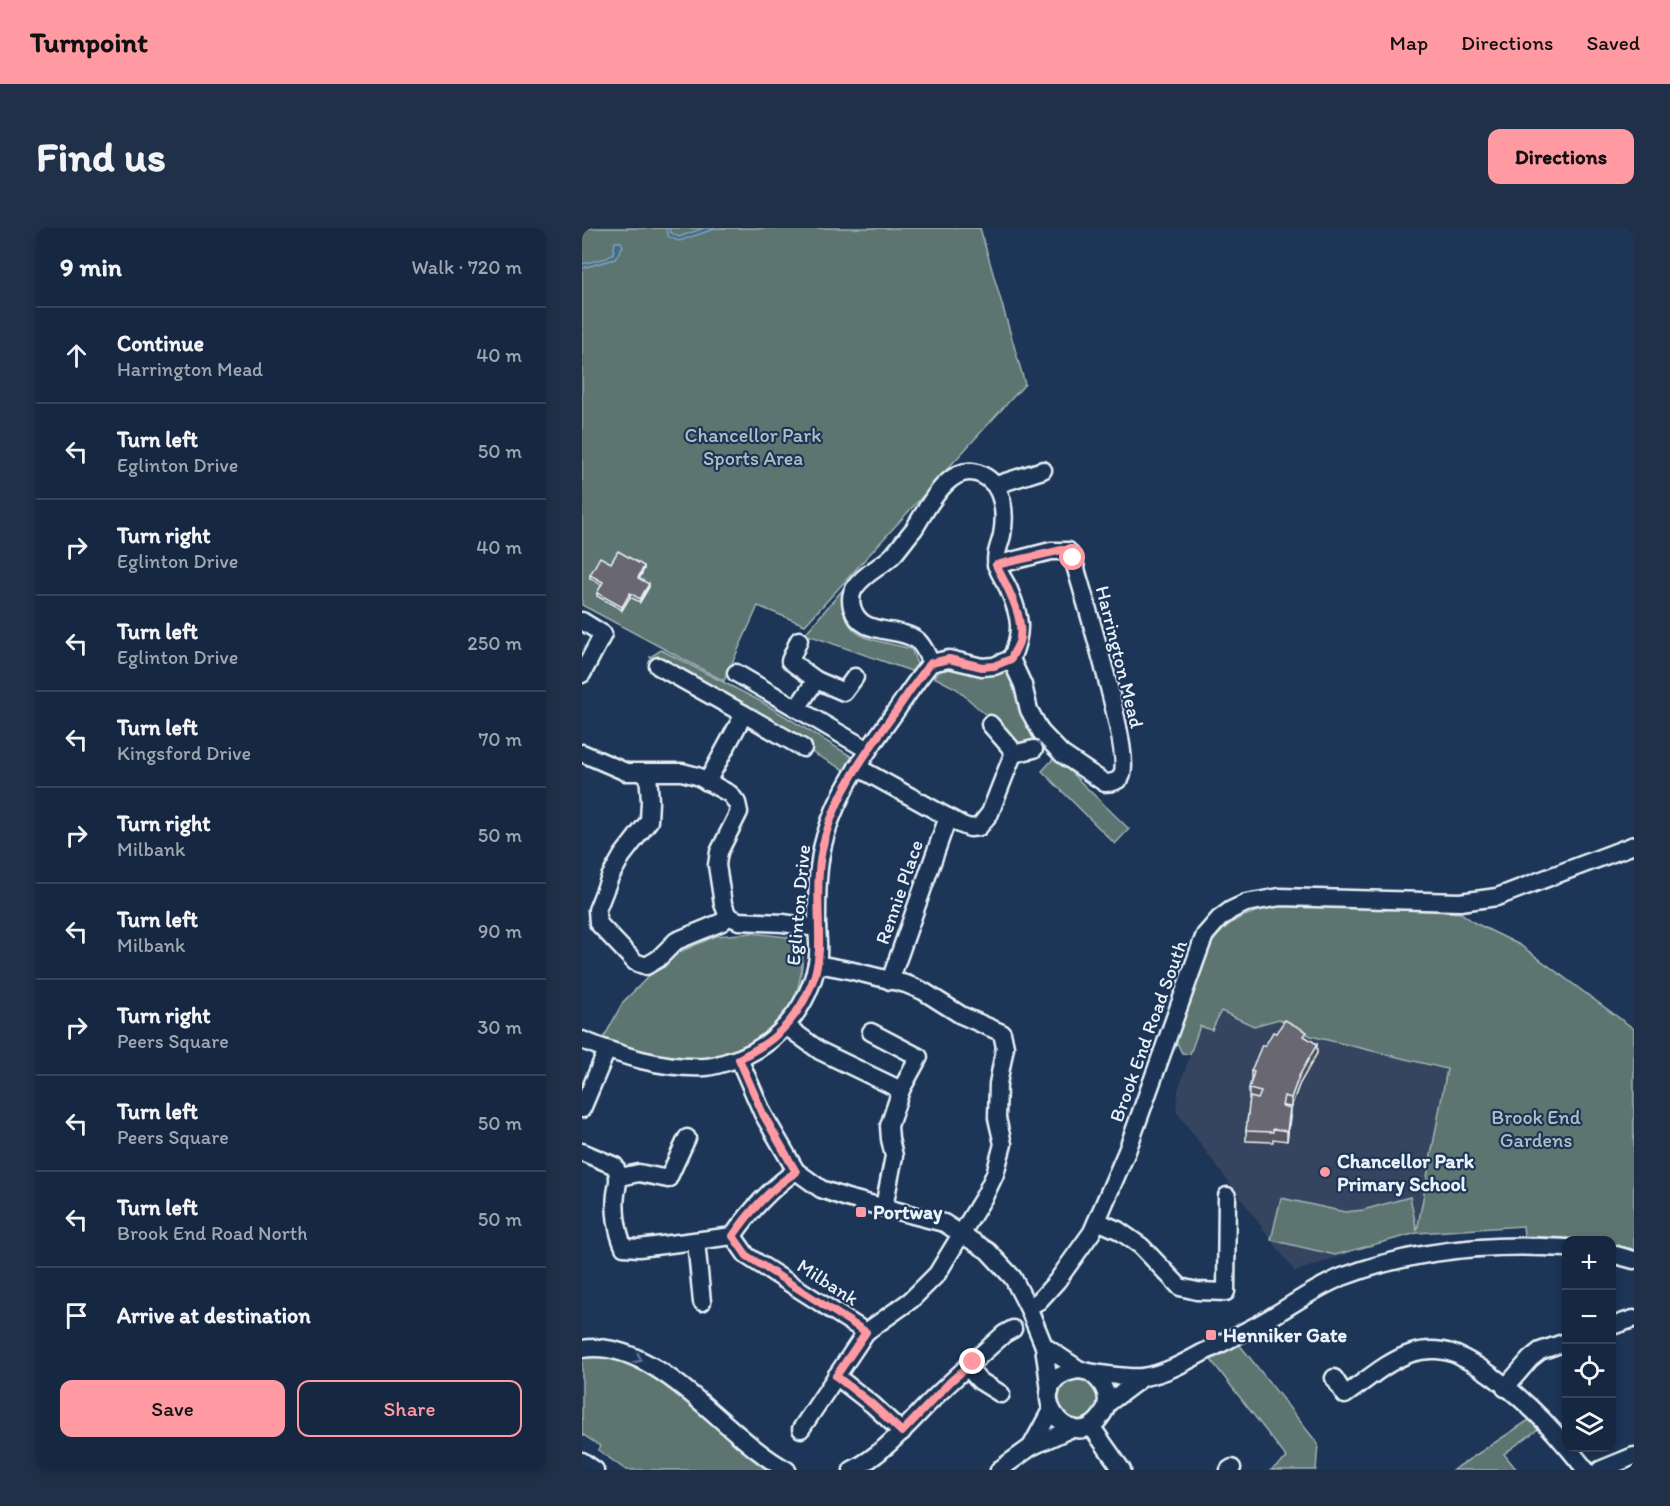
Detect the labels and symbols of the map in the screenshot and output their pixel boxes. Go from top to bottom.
park label: Chancellor Park Sports Area [685,423,821,470]
route start [1059,544,1085,570]
street label: Harrington Mead [1091,583,1149,731]
street label: Rennie Place [870,837,928,947]
street label: Eglinton Drive [781,844,815,966]
street label: Brook End Road South [1104,937,1192,1125]
park label: Brook End Gardens [1491,1105,1581,1152]
place label: Chancellor Park Primary School [1337,1149,1475,1197]
marker: Chancellor Park Primary School [1318,1165,1332,1179]
place label: Portway [873,1200,943,1225]
marker: Portway [854,1205,868,1219]
street label: Milbank [793,1253,864,1311]
place label: Henniker Gate [1223,1323,1348,1347]
marker: Henniker Gate [1204,1328,1218,1342]
route end [959,1348,985,1374]
one-way arrow [632,1352,643,1364]

